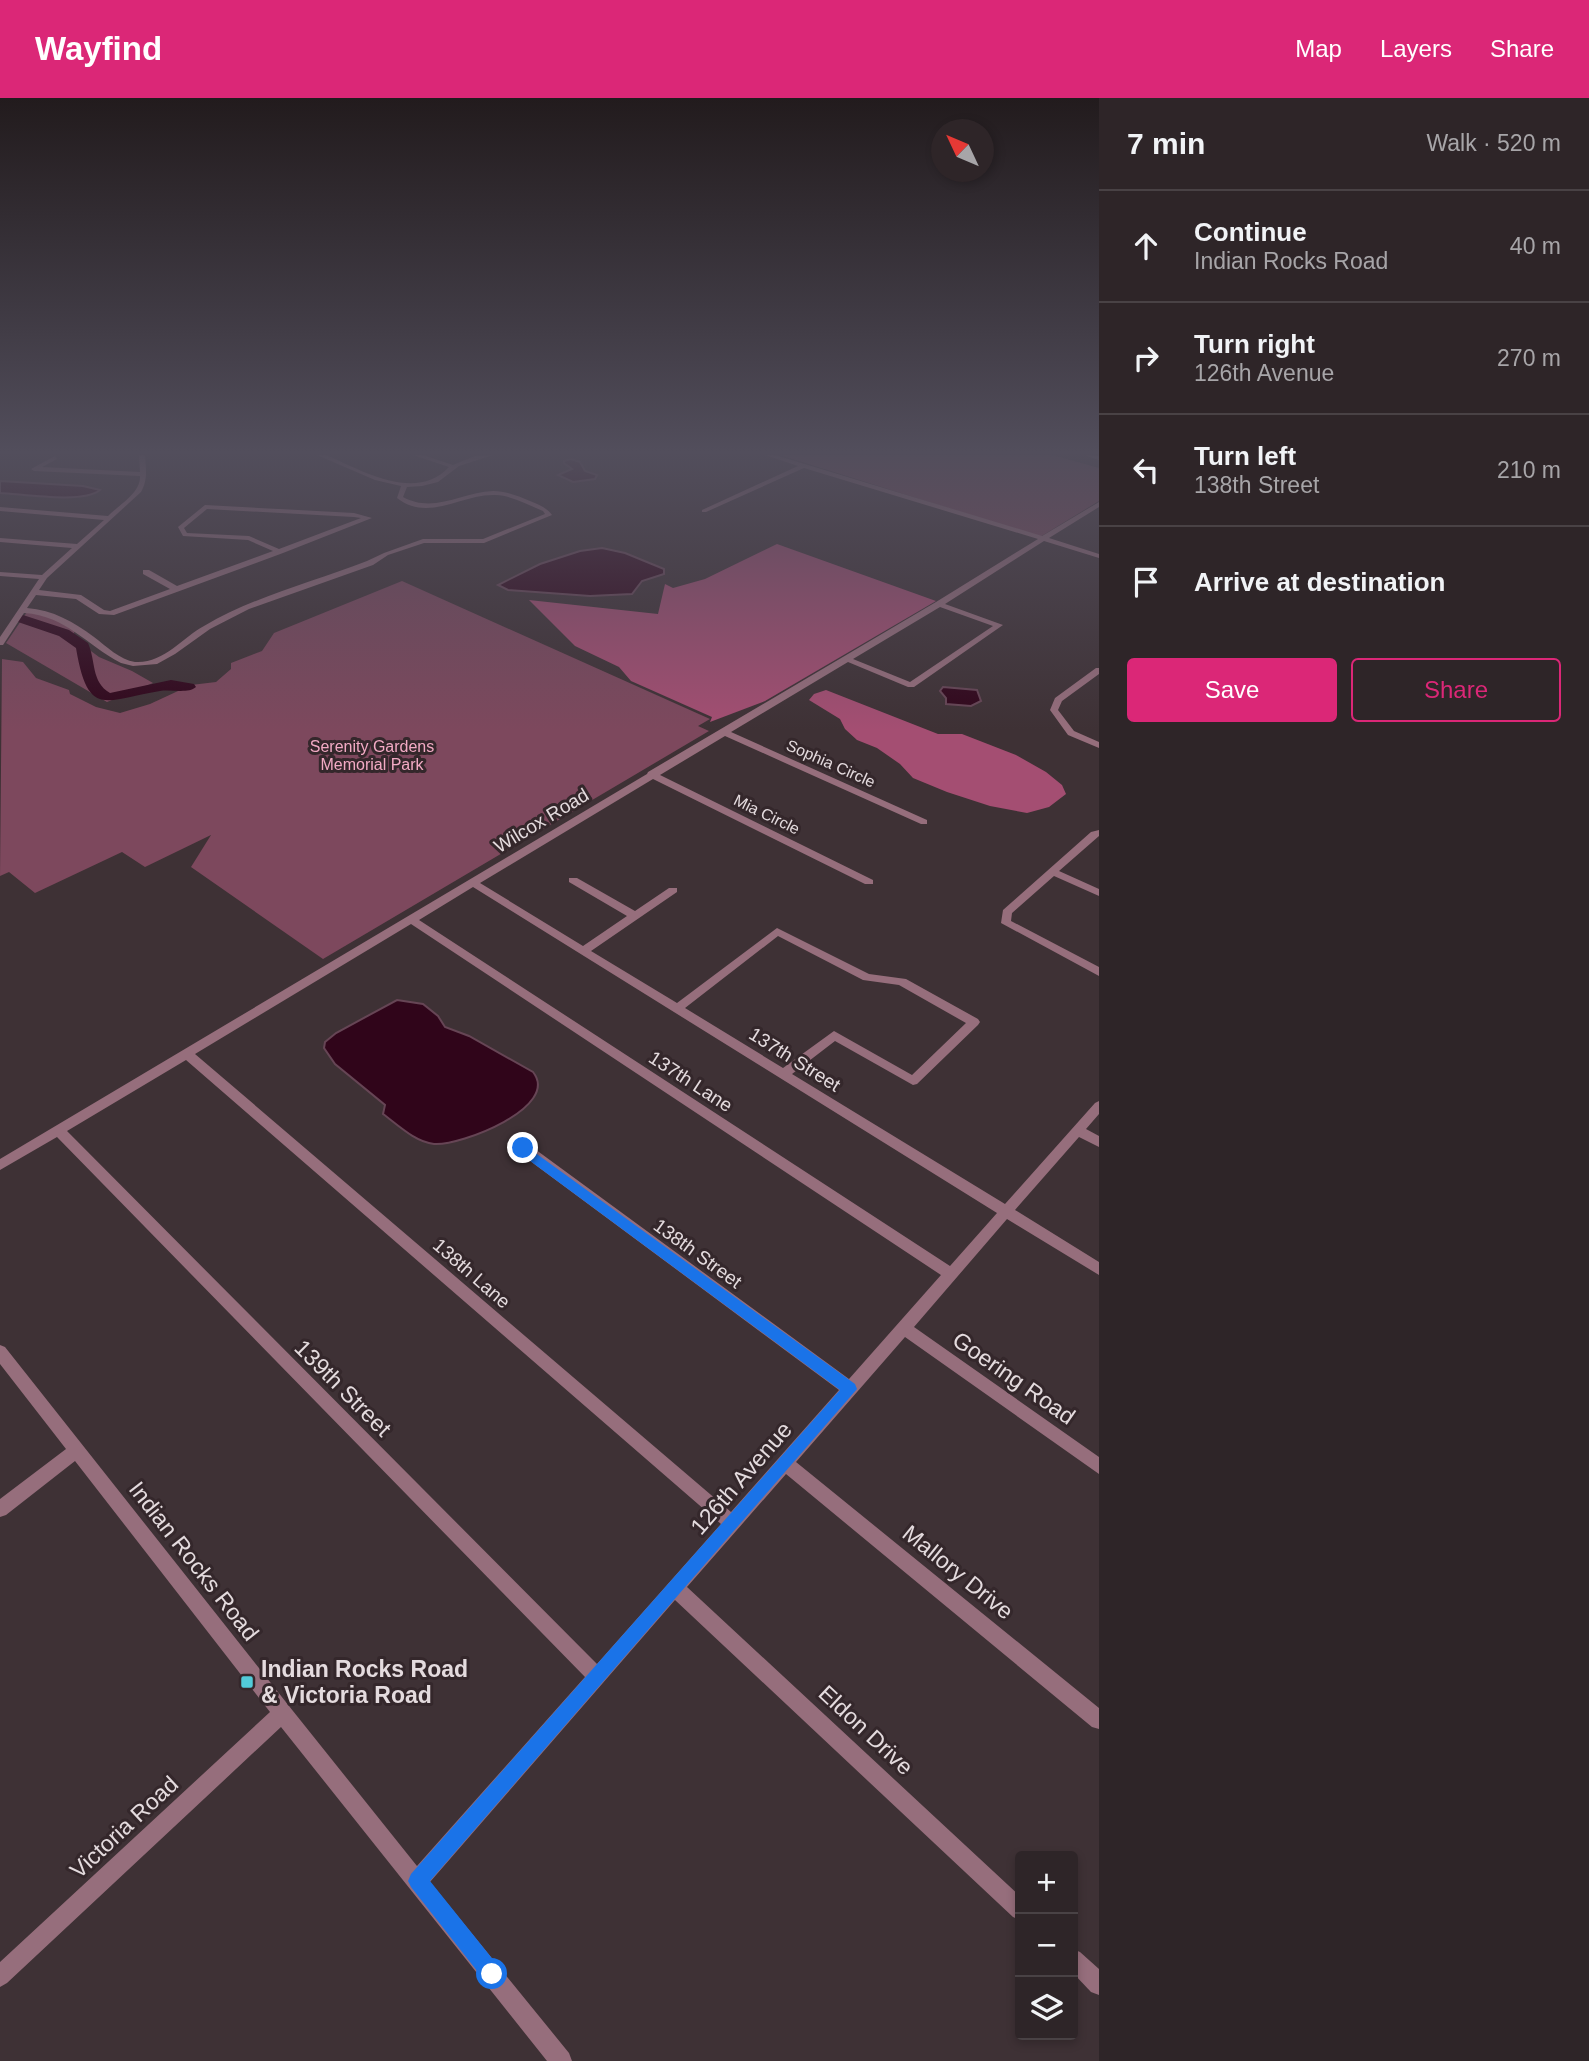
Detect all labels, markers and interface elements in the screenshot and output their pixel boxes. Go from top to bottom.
text: Wayfind [35,30,162,67]
text: Map [1295,35,1342,62]
text: Layers [1380,35,1452,62]
text: Share [1490,35,1554,62]
north arrow [931,119,994,182]
text: 7 min [1127,127,1205,160]
text: Walk · 520 m [1426,130,1561,156]
text: Continue [1194,217,1307,247]
icon: ahead [1127,227,1165,265]
text: 40 m [1510,233,1561,259]
text: Indian Rocks Road [1194,248,1388,274]
text: Turn right [1194,329,1315,359]
icon: right [1127,339,1165,377]
text: 270 m [1497,345,1561,371]
text: 126th Avenue [1194,360,1334,386]
text: Turn left [1194,441,1296,471]
icon: left [1127,451,1165,489]
text: 210 m [1497,457,1561,483]
text: 138th Street [1194,472,1319,498]
icon: arrive [1127,563,1165,601]
text: Arrive at destination [1194,567,1445,597]
button: Save [1127,658,1337,722]
button: Share [1351,658,1561,722]
street label: Sophia Circle [784,736,878,791]
park label: Serenity Gardens Memorial Park [310,738,434,773]
street label: Wilcox Road [490,784,592,857]
street label: Mia Circle [731,791,803,838]
street label: 137th Street [745,1023,845,1096]
street label: 137th Lane [645,1047,736,1116]
route end [507,1132,538,1163]
street label: 138th Street [650,1214,746,1293]
street label: 138th Lane [429,1234,514,1312]
street label: Goering Road [948,1326,1080,1430]
street label: 139th Street [290,1335,397,1442]
street label: 126th Avenue [685,1417,797,1539]
street label: Indian Rocks Road [124,1476,264,1646]
street label: Mallory Drive [898,1520,1018,1624]
place label: Indian Rocks Road & Victoria Road [261,1656,468,1708]
marker: Indian Rocks Road & Victoria Road [239,1674,255,1690]
street label: Eldon Drive [814,1680,918,1780]
street label: Victoria Road [65,1771,183,1883]
map controls [1015,1851,1078,2040]
button: + [1015,1851,1078,1914]
button: − [1015,1914,1078,1977]
route start [476,1958,507,1989]
button: layers [1015,1977,1078,2040]

